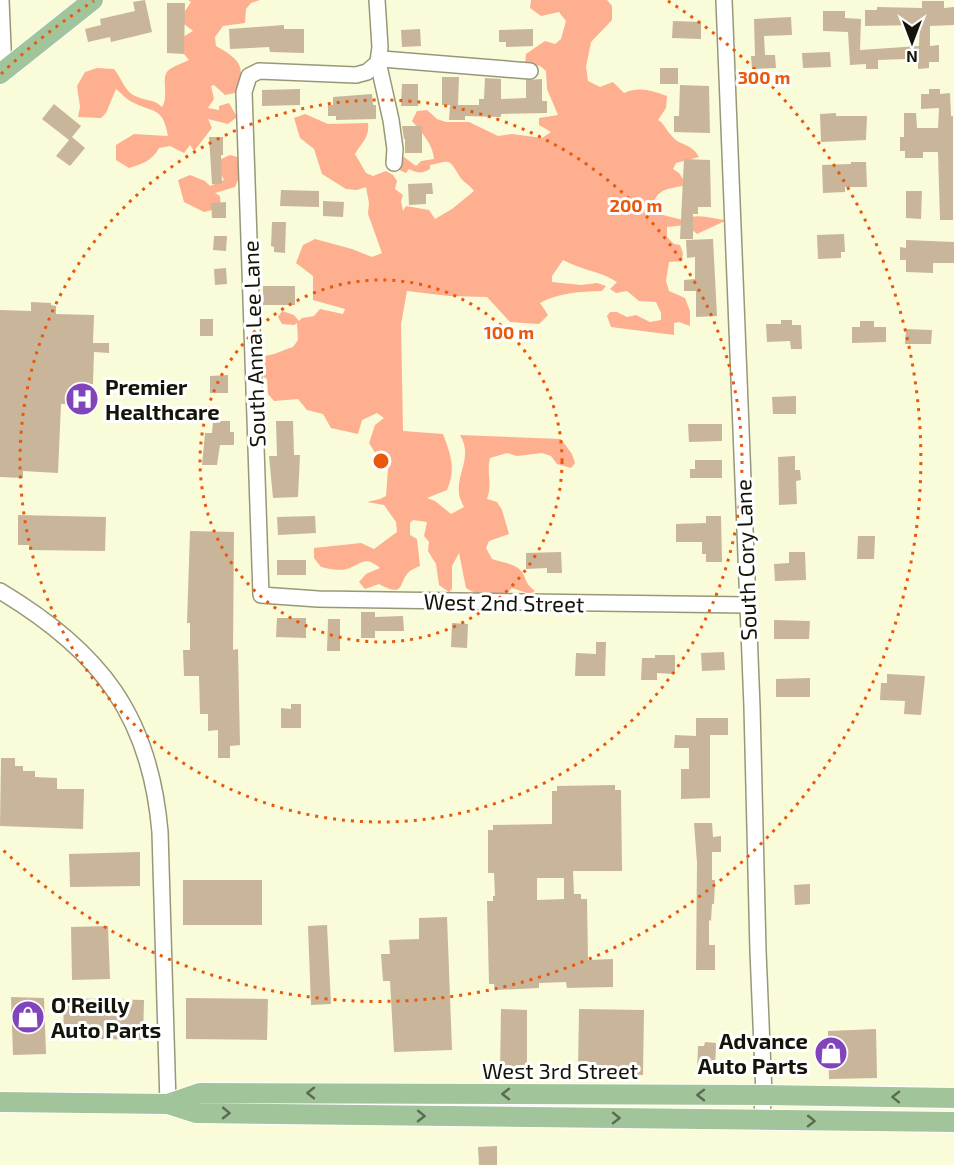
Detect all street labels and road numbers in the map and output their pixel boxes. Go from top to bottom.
street label: South Anna Lee Lane [236,240,270,448]
street label: South Cory Lane [729,479,761,641]
street label: West 2nd Street [424,588,584,616]
street label: West 3rd Street [482,1057,638,1083]

